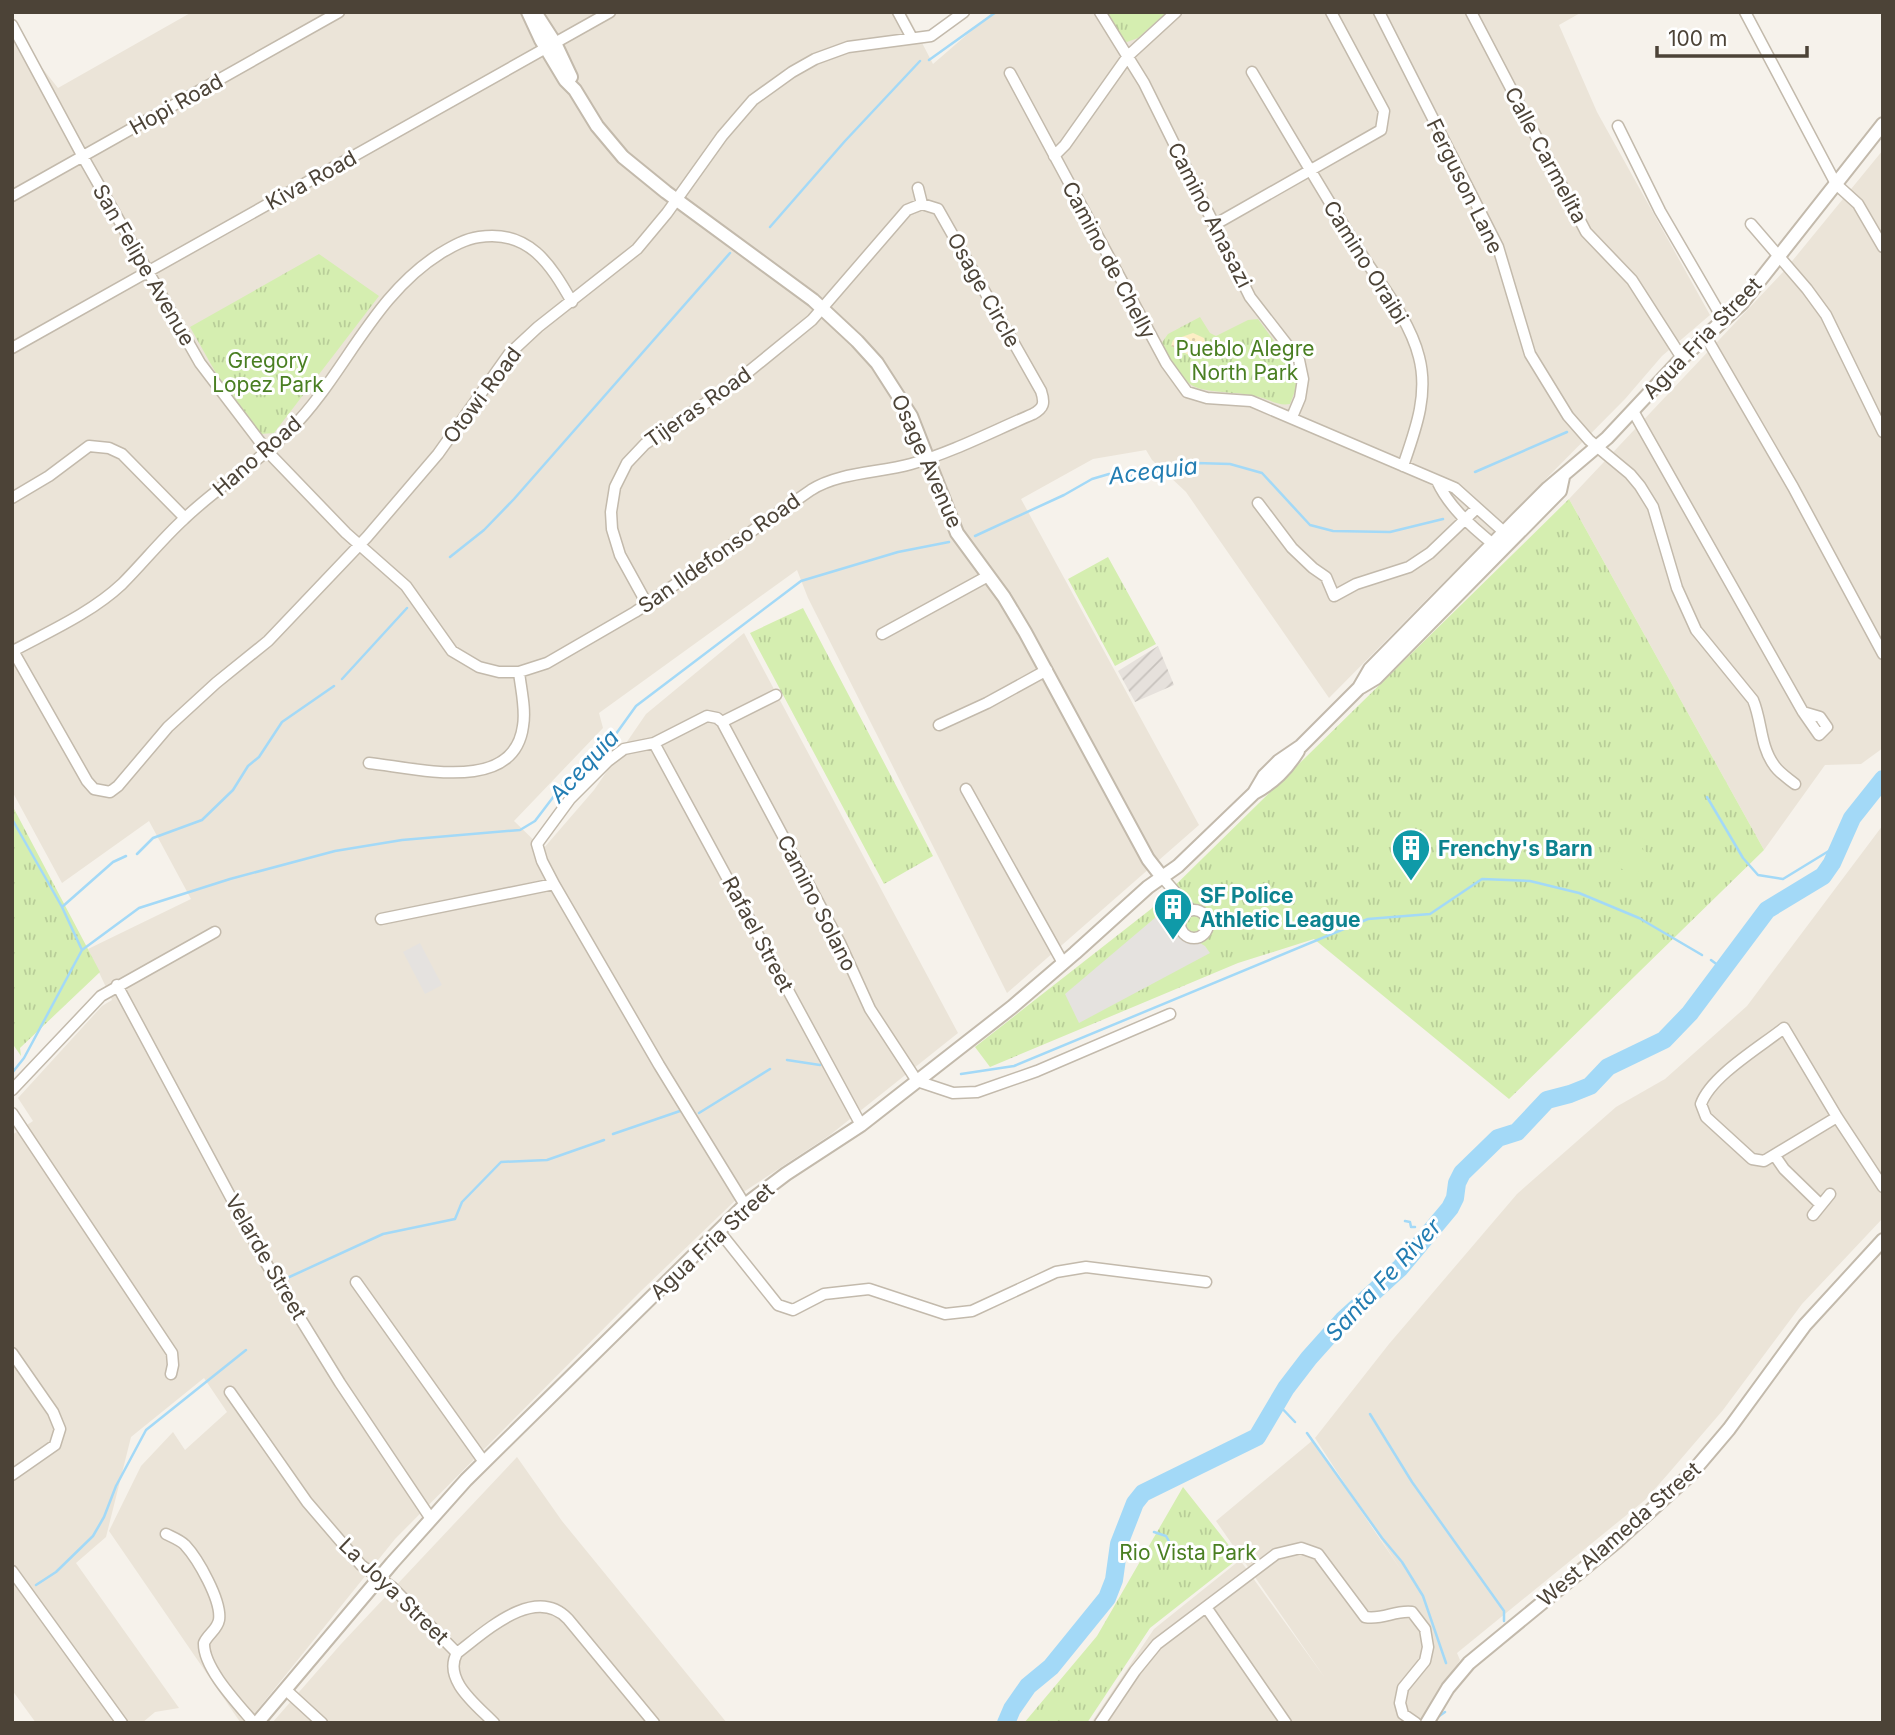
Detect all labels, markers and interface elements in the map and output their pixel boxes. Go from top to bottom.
scale bar [1657,14,1808,58]
text: 100 m [1668,26,1727,51]
street label: Hopi Road [125,68,227,140]
street label: Calle Carmelita [1500,83,1592,227]
street label: Ferguson Lane [1422,114,1508,258]
street label: Camino Anasazi [1163,138,1257,292]
street label: Kiva Road [261,145,361,215]
street label: Camino de Chelly [1057,177,1161,343]
street label: San Felipe Avenue [88,180,200,350]
street label: Camino Oraibi [1318,196,1414,328]
street label: Osage Circle [942,228,1026,352]
street label: Agua Fria Street [1638,272,1766,404]
park label: Pueblo Alegre North Park [1175,336,1315,385]
street label: Otowi Road [438,342,526,448]
park label: Gregory Lopez Park [212,348,324,397]
street label: Tijeras Road [640,361,756,453]
street label: Osage Avenue [886,390,968,532]
street label: Hano Road [208,411,306,501]
water label: Acequia [1106,452,1199,490]
street label: San Ildefonso Road [633,488,805,618]
water label: Acequia [543,724,625,809]
building icon: Frenchy's Barn [1390,827,1432,882]
street label: Camino Solano [772,831,862,975]
place label: Frenchy's Barn [1438,836,1593,861]
street label: Rafael Street [717,872,799,996]
place label: SF Police Athletic League [1200,883,1360,932]
building icon: SF Police Athletic League [1152,886,1194,941]
street label: Agua Fria Street [645,1177,779,1305]
street label: Velarde Street [220,1190,312,1324]
water label: Santa Fe River [1319,1212,1448,1347]
street label: West Alameda Street [1532,1456,1706,1612]
street label: La Joya Street [334,1533,454,1650]
park label: Rio Vista Park [1119,1540,1257,1565]

